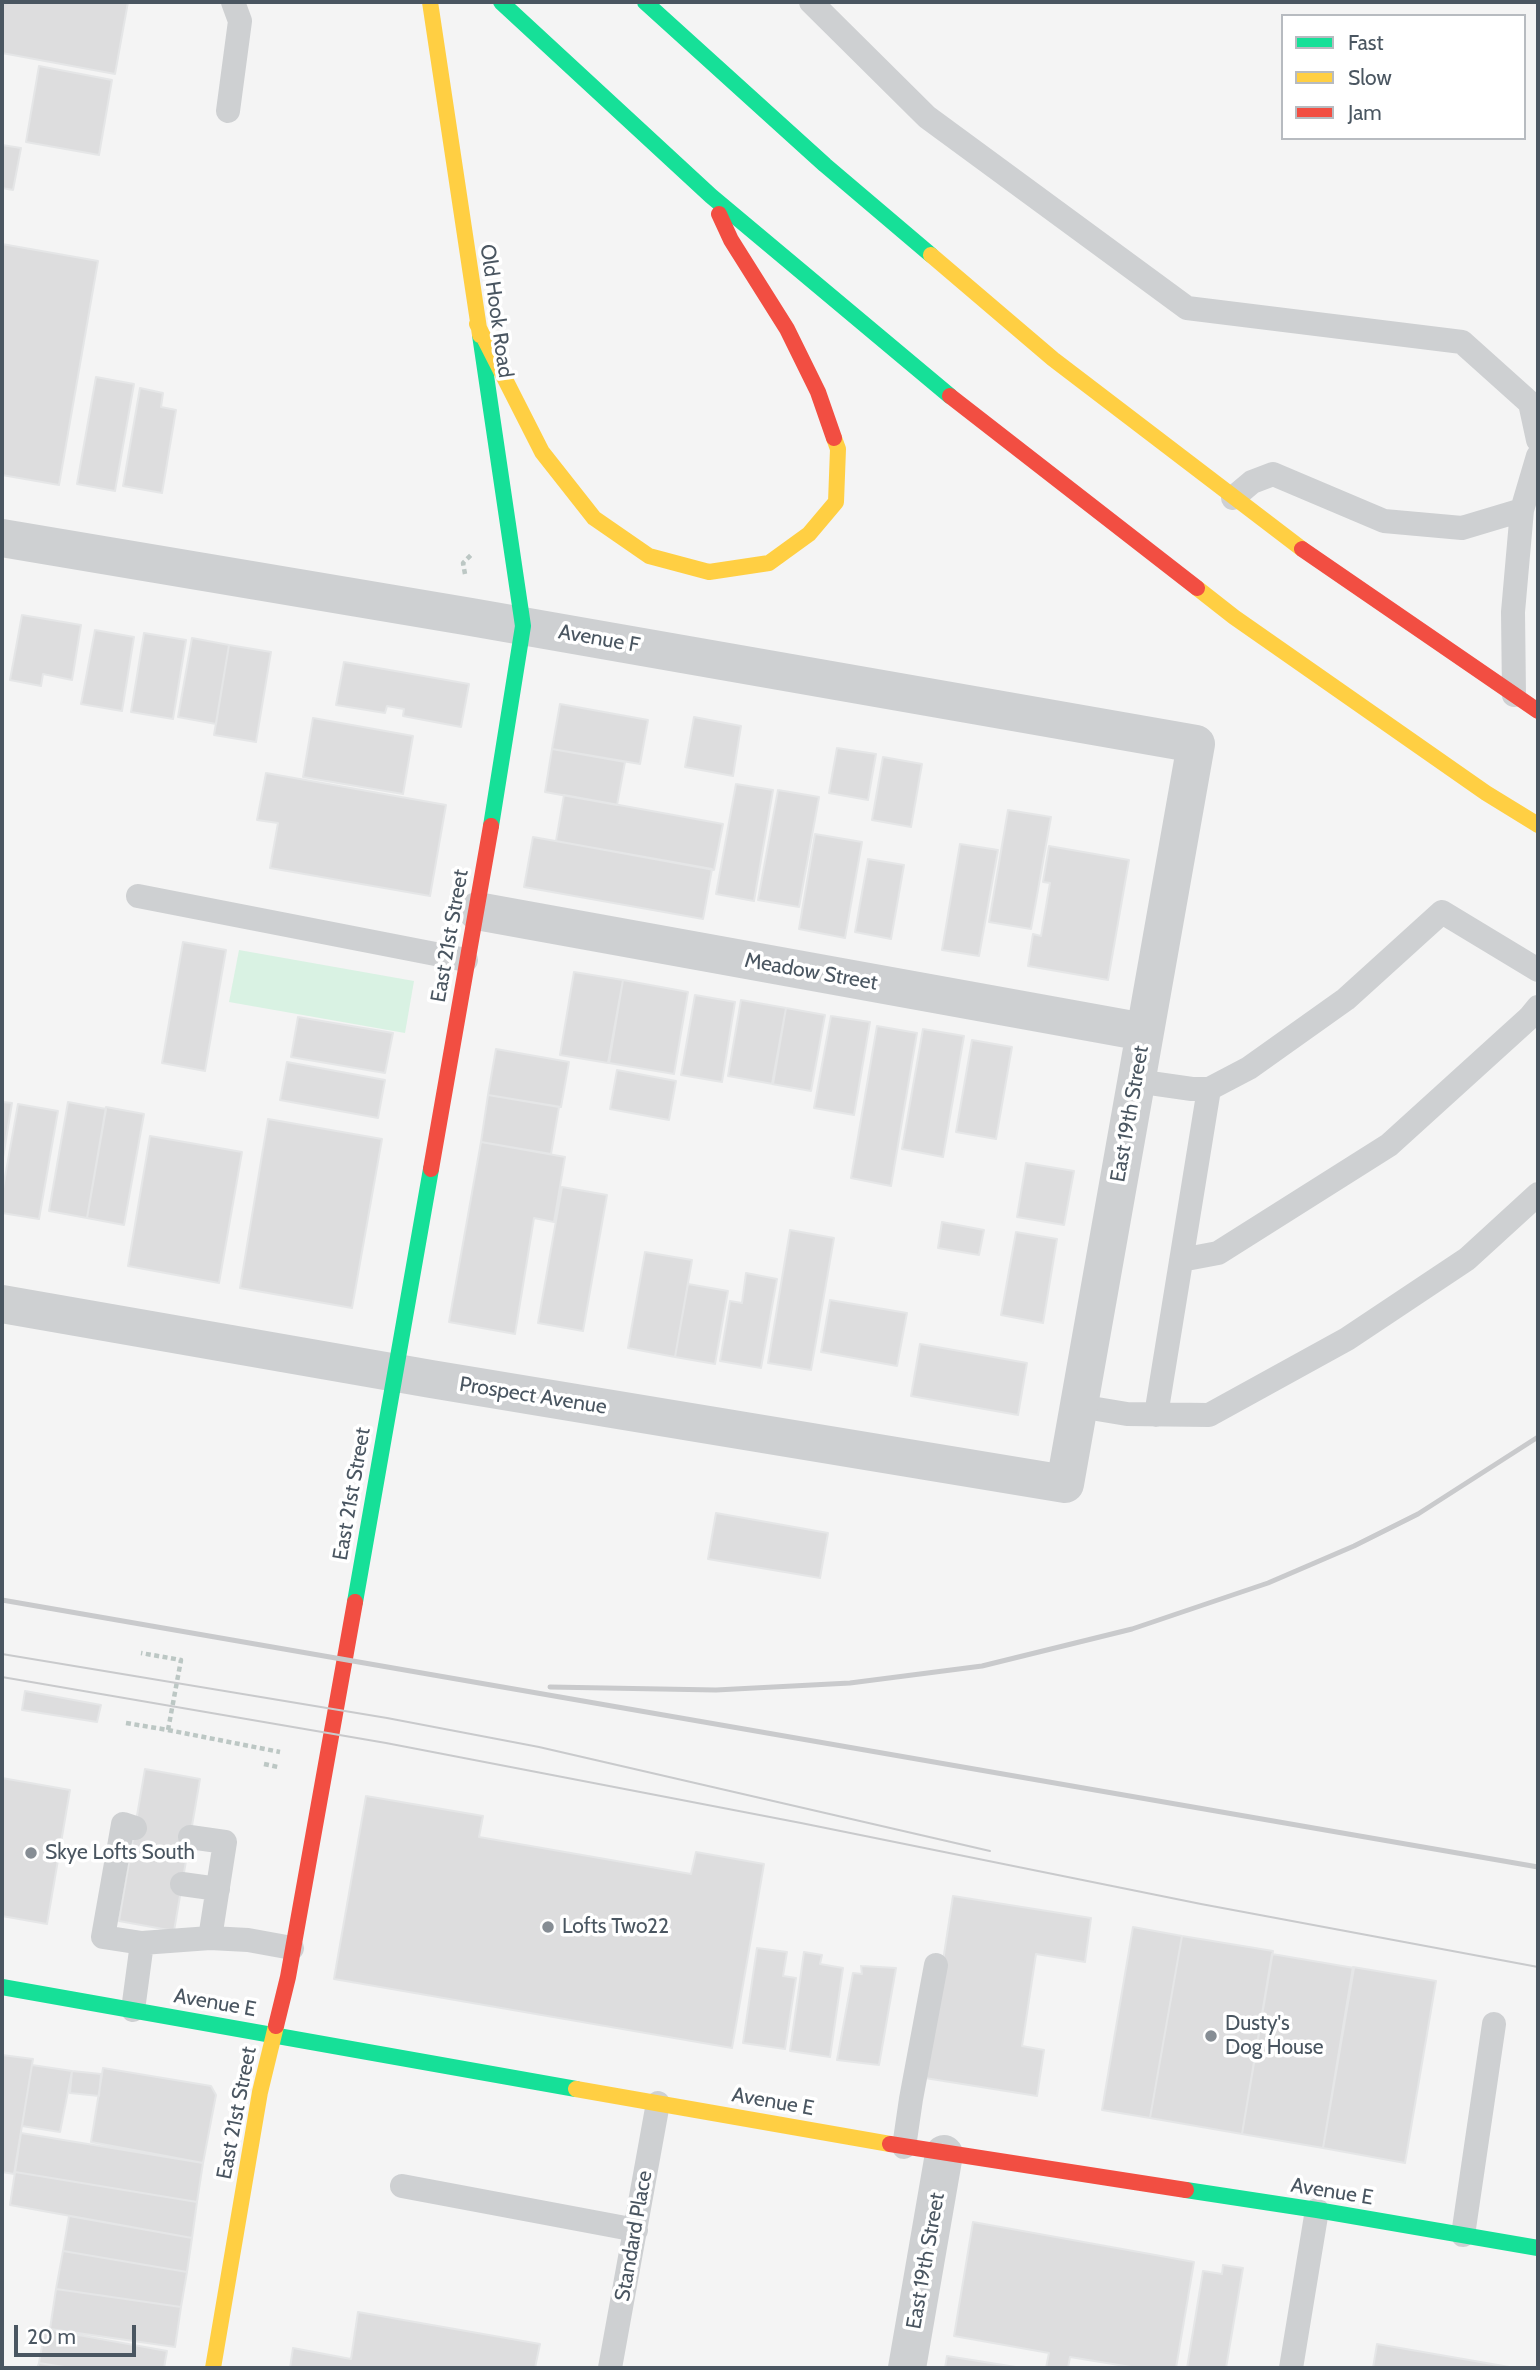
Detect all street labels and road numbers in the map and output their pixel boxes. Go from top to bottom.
street label: Old Hook Road [474,243,518,379]
street label: Avenue F [556,619,642,659]
street label: East 21st Street [426,868,474,1004]
street label: Meadow Street [743,948,879,996]
street label: East 19th Street [1106,1044,1154,1184]
street label: Prospect Avenue [458,1372,608,1420]
street label: East 21st Street [328,1426,376,1562]
street label: Avenue E [172,1983,258,2023]
street label: East 21st Street [212,2045,262,2181]
street label: Avenue E [730,2082,816,2122]
street label: Standard Place [610,2169,658,2303]
street label: Avenue E [1289,2173,1375,2211]
street label: East 19th Street [902,2191,950,2331]

